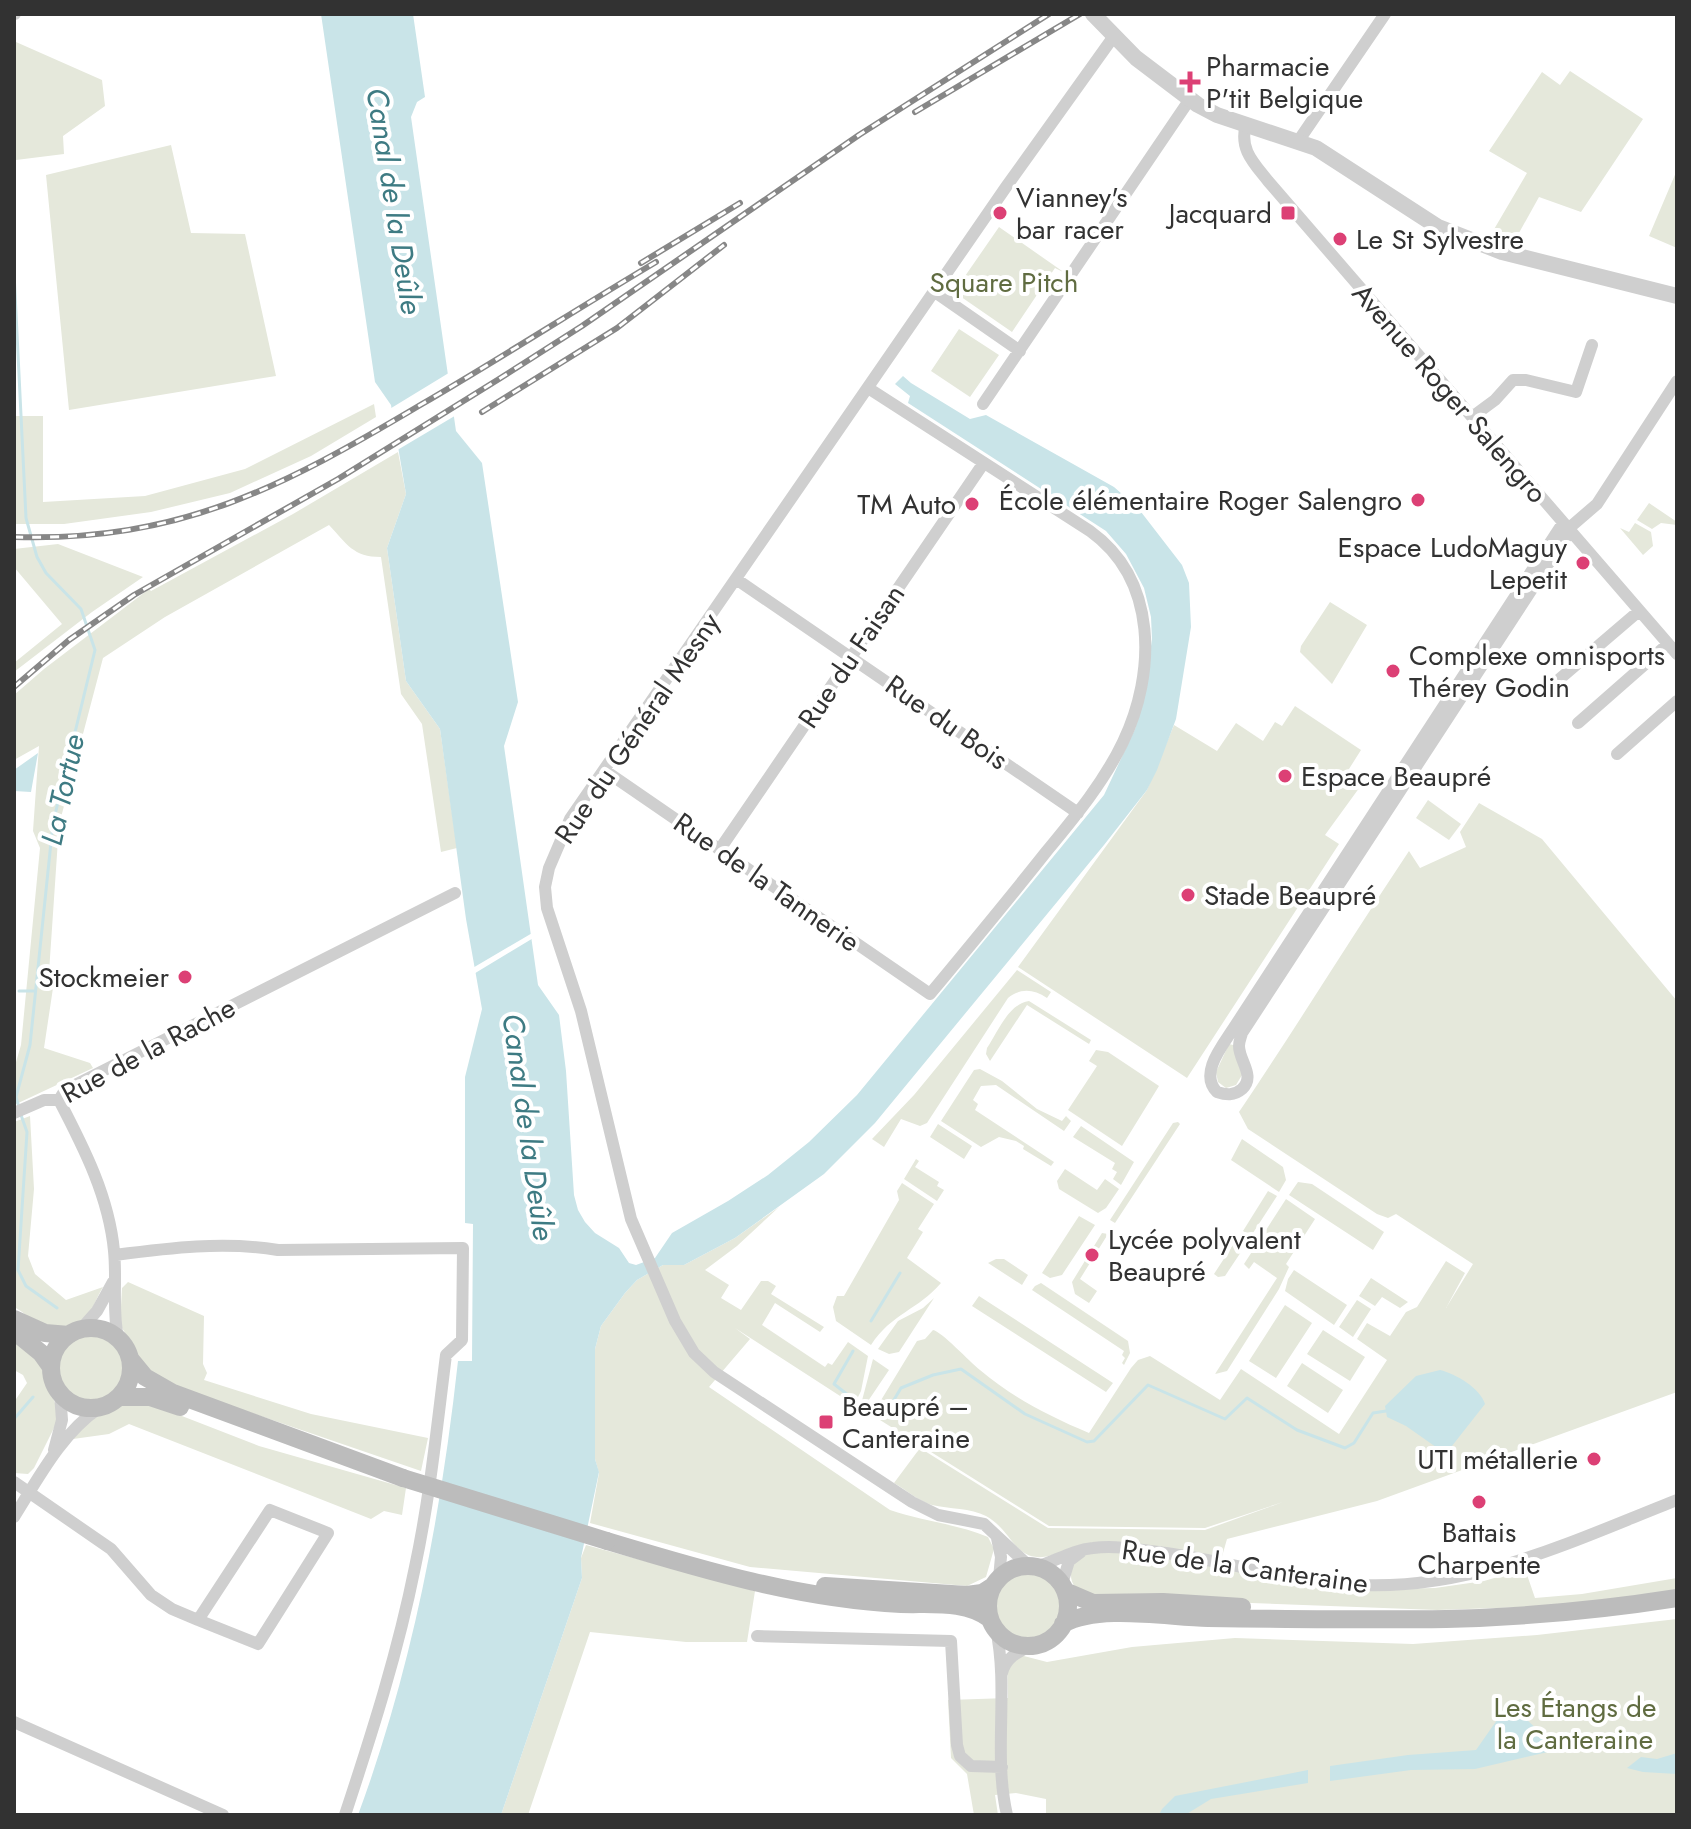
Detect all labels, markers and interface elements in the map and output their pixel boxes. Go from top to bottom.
place label: Pharmacie P'tit Belgique [1206,46,1363,119]
marker: Pharmacie P'tit Belgique [1181,73,1199,91]
water label: Canal de la Deûle [355,85,434,317]
place label: Vianney's bar racer [1016,177,1127,250]
place label: Jacquard [1165,193,1272,234]
marker: Vianney's bar racer [991,204,1009,222]
marker: Jacquard [1279,204,1297,222]
place label: Le St Sylvestre [1356,219,1524,260]
marker: Le St Sylvestre [1331,230,1349,248]
park label: Square Pitch [930,262,1078,303]
street label: Avenue Roger Salengro [1342,274,1557,512]
place label: École élémentaire Roger Salengro [999,480,1402,521]
place label: TM Auto [857,484,956,525]
marker: École élémentaire Roger Salengro [1409,491,1427,509]
marker: TM Auto [963,495,981,513]
place label: Espace LudoMaguy Lepetit [1338,527,1568,600]
marker: Espace LudoMaguy Lepetit [1574,554,1592,572]
street label: Rue du Faisan [788,576,915,736]
street label: Rue du Général Mesny [545,604,730,852]
place label: Complexe omnisports Thérey Godin [1409,635,1665,708]
marker: Complexe omnisports Thérey Godin [1384,662,1402,680]
street label: Rue du Bois [877,665,1017,780]
water label: La Tortue [30,730,95,849]
place label: Espace Beaupré [1301,756,1491,797]
marker: Espace Beaupré [1276,767,1294,785]
street label: Rue de la Tannerie [665,803,868,962]
place label: Stade Beaupré [1204,875,1376,916]
marker: Stade Beaupré [1179,886,1197,904]
place label: Stockmeier [38,957,169,998]
marker: Stockmeier [176,968,194,986]
street label: Rue de la Rache [54,987,243,1114]
water label: Canal de la Deûle [491,1011,566,1243]
place label: Lycée polyvalent Beaupré [1108,1219,1301,1292]
marker: Lycée polyvalent Beaupré [1083,1246,1101,1264]
place label: Beaupré – Canteraine [842,1386,970,1459]
marker: Beaupré – Canteraine [817,1413,835,1431]
place label: UTI métallerie [1417,1439,1578,1480]
marker: UTI métallerie [1585,1450,1603,1468]
marker: Battais Charpente [1470,1493,1488,1511]
place label: Battais Charpente [1417,1512,1541,1585]
street label: Rue de la Canteraine [1119,1529,1371,1604]
park label: Les Étangs de la Canteraine [1493,1687,1657,1760]

